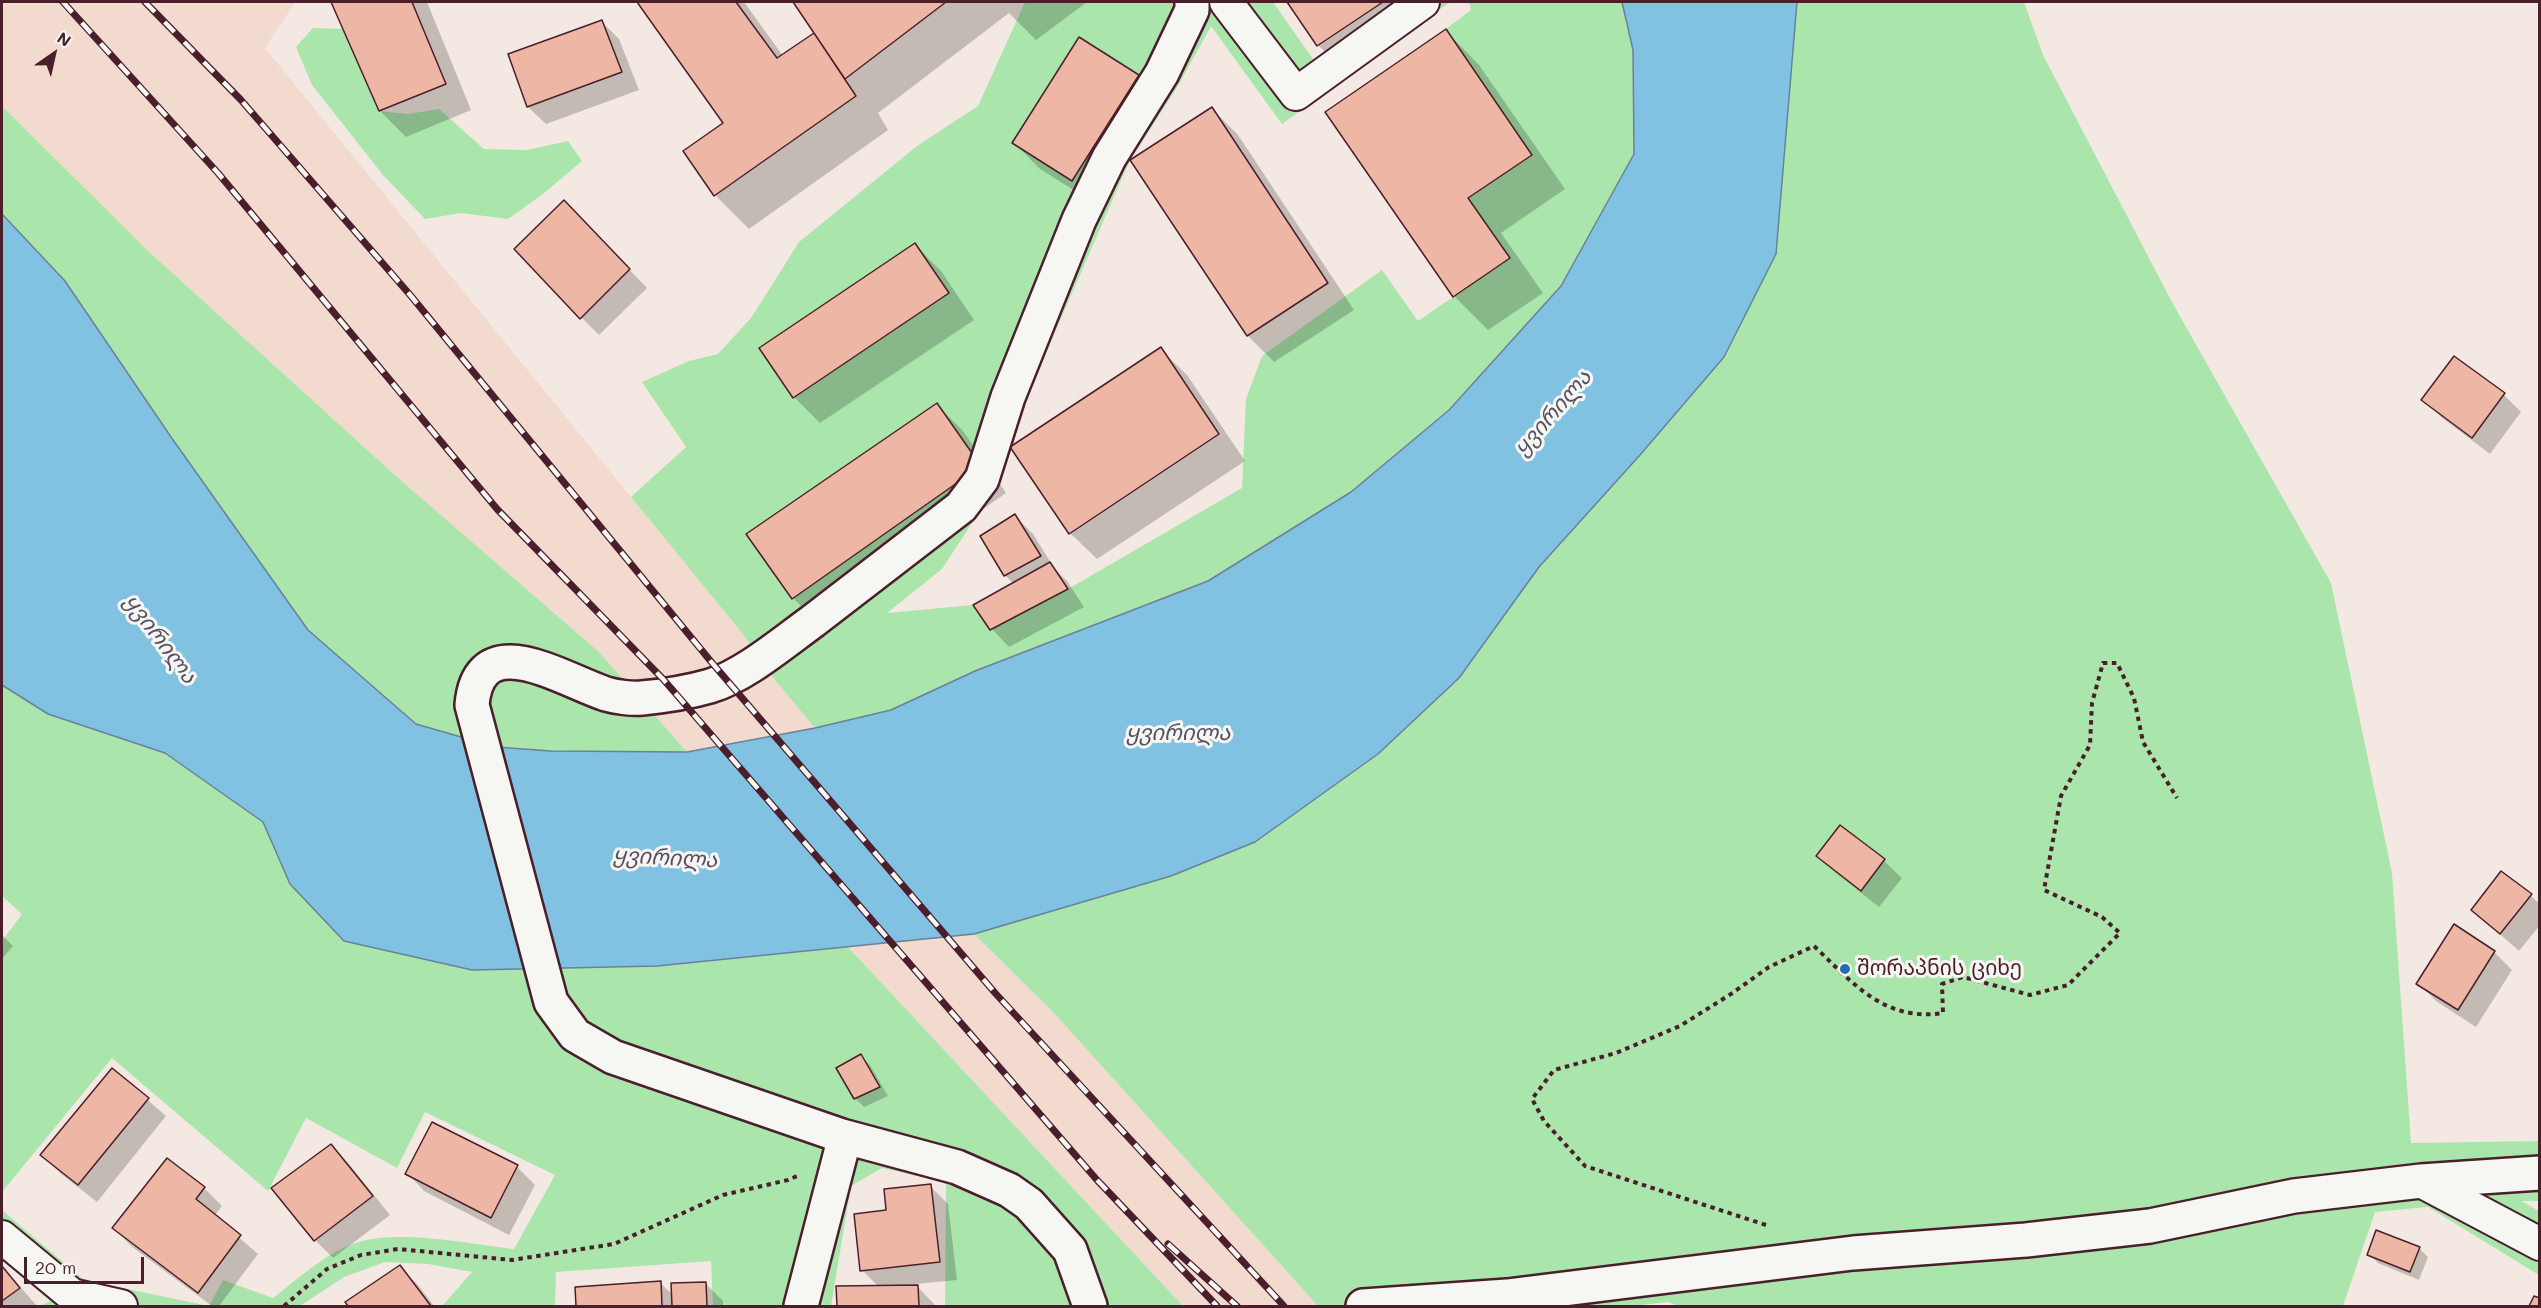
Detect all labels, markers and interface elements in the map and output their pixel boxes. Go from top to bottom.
north arrow [24,24,84,84]
text: N [53,27,75,51]
water label: ყვირილა [1509,365,1597,461]
water label: ყვირილა [118,589,202,689]
water label: ყვირილა [1126,720,1230,746]
water label: ყვირილა [612,842,718,874]
place label: შორაპნის ციხე [1857,956,2022,982]
marker: შორაპნის ციხე [1838,962,1852,976]
scale bar [27,1245,147,1283]
text: 20 m [35,1255,76,1279]

